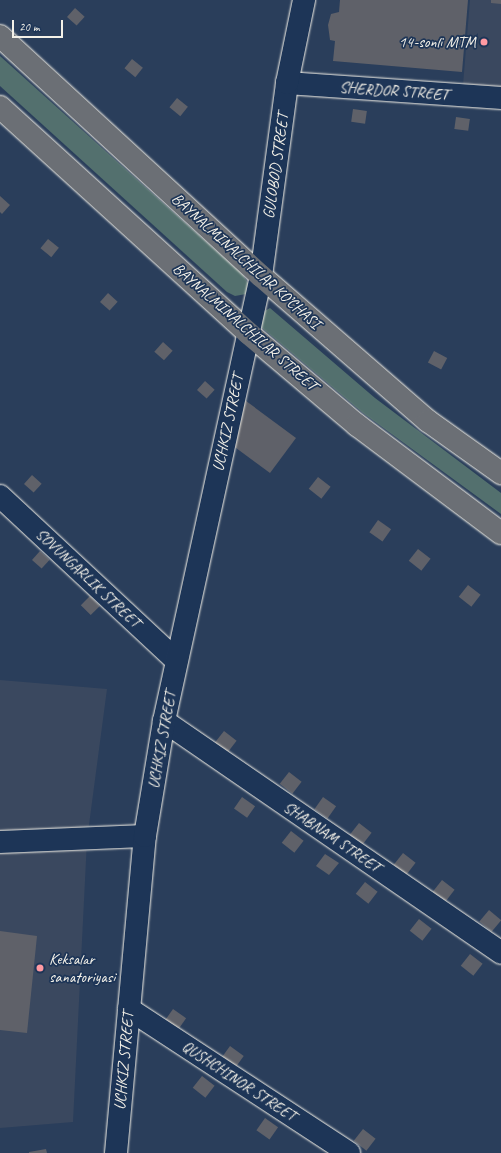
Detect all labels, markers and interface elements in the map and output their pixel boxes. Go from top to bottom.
scale bar [14,12,65,38]
text: 20 m [19,19,39,35]
place label: 14-sonli MTM [399,32,476,52]
marker: 14-sonli MTM [479,37,489,47]
street label: SHERDOR STREET [339,78,449,104]
street label: GULOBOD STREET [259,112,293,220]
street label: BAYNALMINALCHILAR KO’CHASI [168,189,324,333]
street label: BAYNALMINALCHILAR STREET [169,259,321,395]
street label: UCHKIZ STREET [208,373,248,473]
street label: SOVUNGARLIK STREET [32,525,144,631]
street label: UCHKIZ STREET [144,690,180,790]
street label: SHABNAM STREET [280,797,384,877]
place label: Keksalar sanatoriyasi [49,949,115,987]
marker: Keksalar sanatoriyasi [34,962,46,974]
street label: UCHKIZ STREET [110,1011,138,1111]
street label: QUSHCHINOR STREET [178,1037,300,1125]

